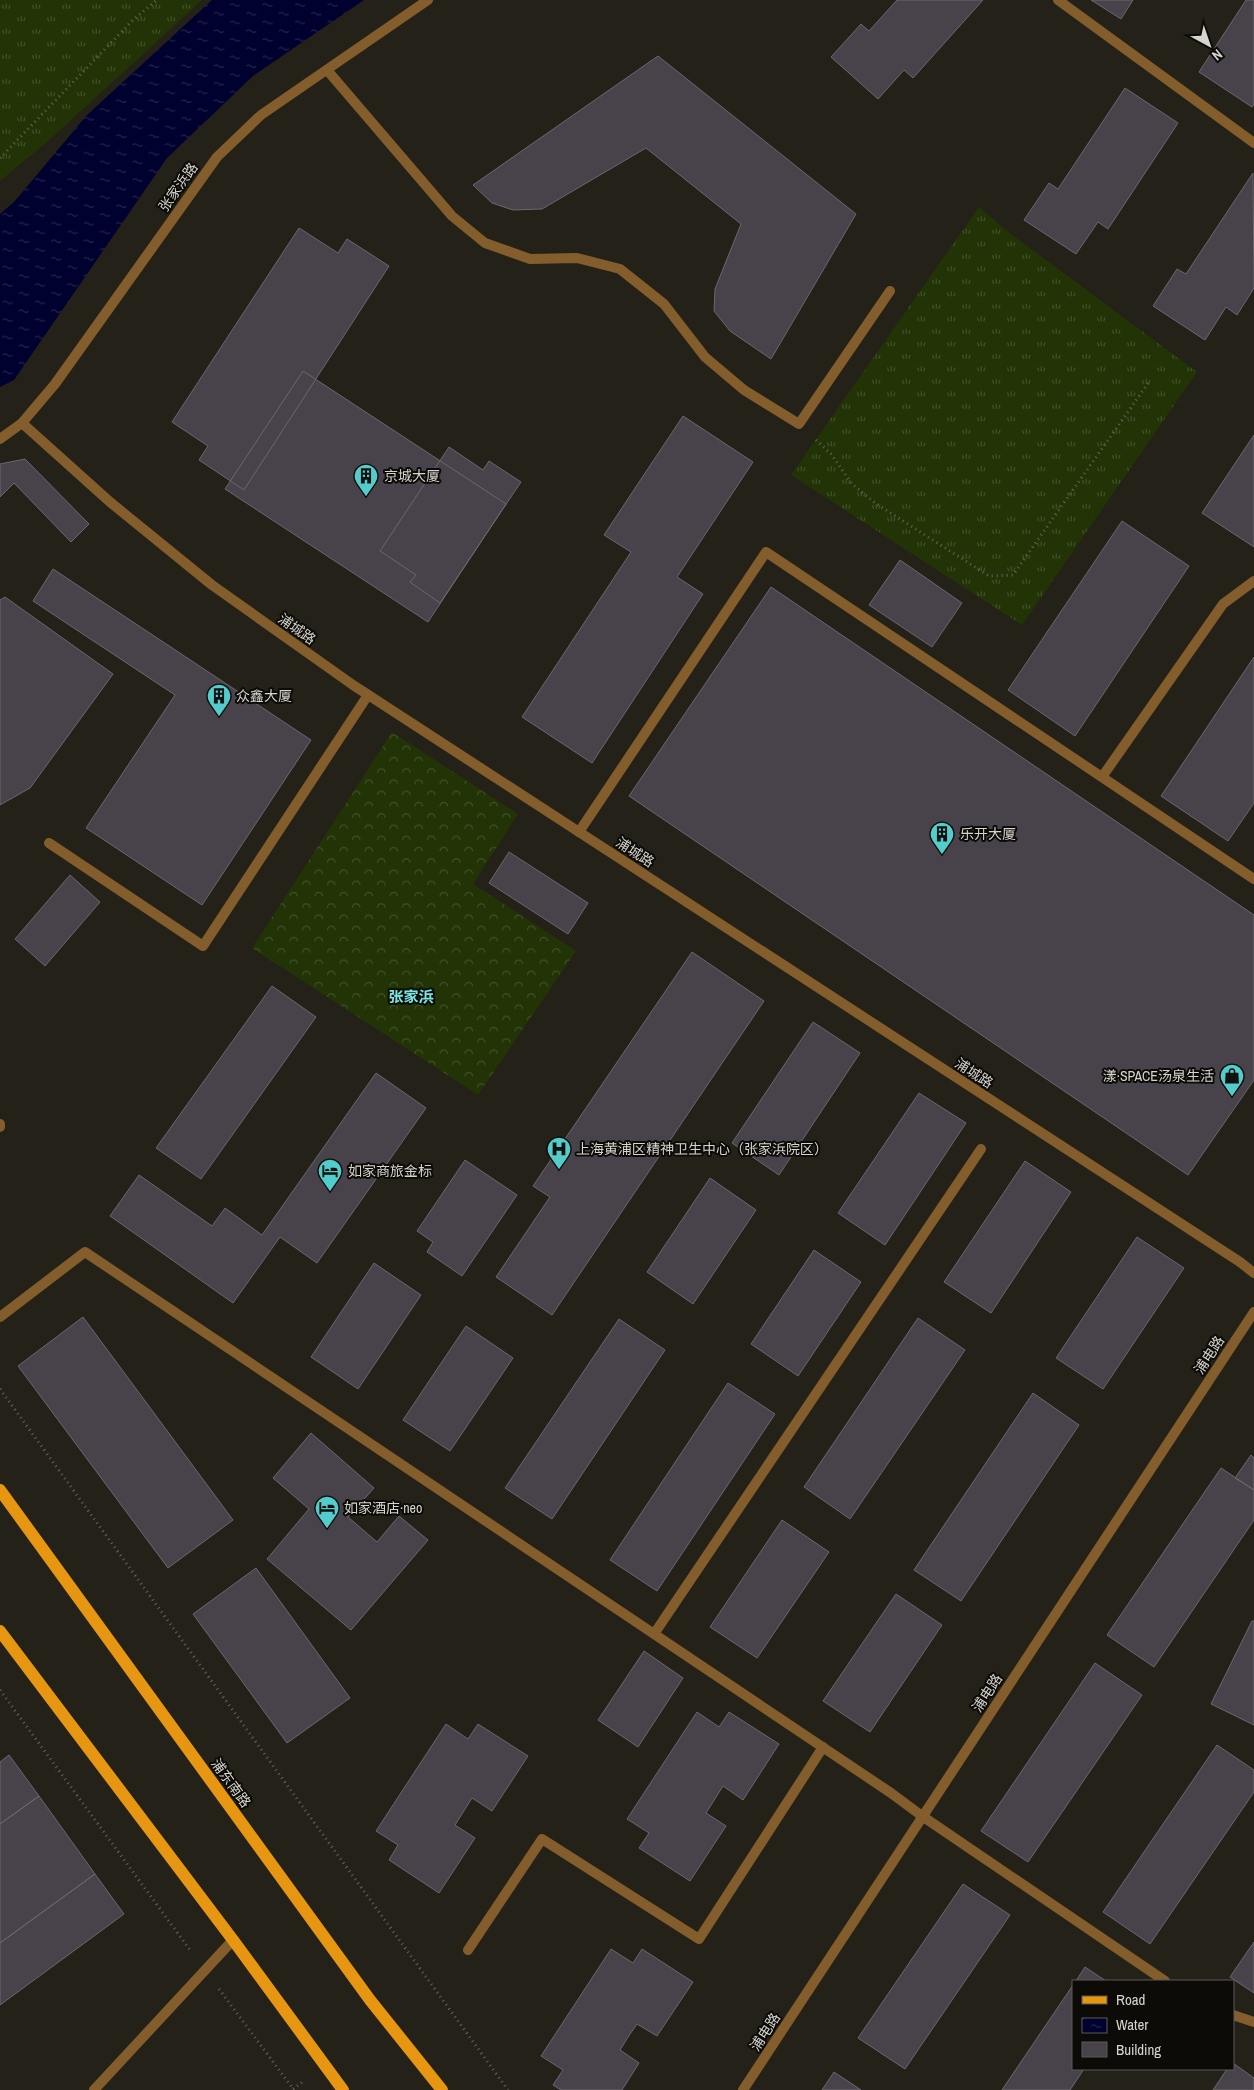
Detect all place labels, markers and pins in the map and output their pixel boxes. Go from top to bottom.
building icon: 京城大厦 [353,463,379,497]
place label: 京城大厦 [384,467,440,485]
building icon: 众鑫大厦 [206,683,232,717]
place label: 众鑫大厦 [236,687,292,705]
building icon: 乐开大厦 [929,821,955,855]
place label: 乐开大厦 [960,825,1016,843]
shop icon: 漾·SPACE汤泉生活 [1219,1063,1245,1097]
place label: 漾·SPACE汤泉生活 [1103,1067,1214,1085]
hospital icon: 上海黄浦区精神卫生中心（张家浜院区） [546,1136,572,1170]
place label: 上海黄浦区精神卫生中心（张家浜院区） [576,1140,828,1158]
hotel icon: 如家商旅金标 [317,1158,343,1192]
place label: 如家商旅金标 [348,1162,432,1180]
hotel icon: 如家酒店·neo [314,1495,340,1529]
place label: 如家酒店·neo [344,1499,422,1517]

